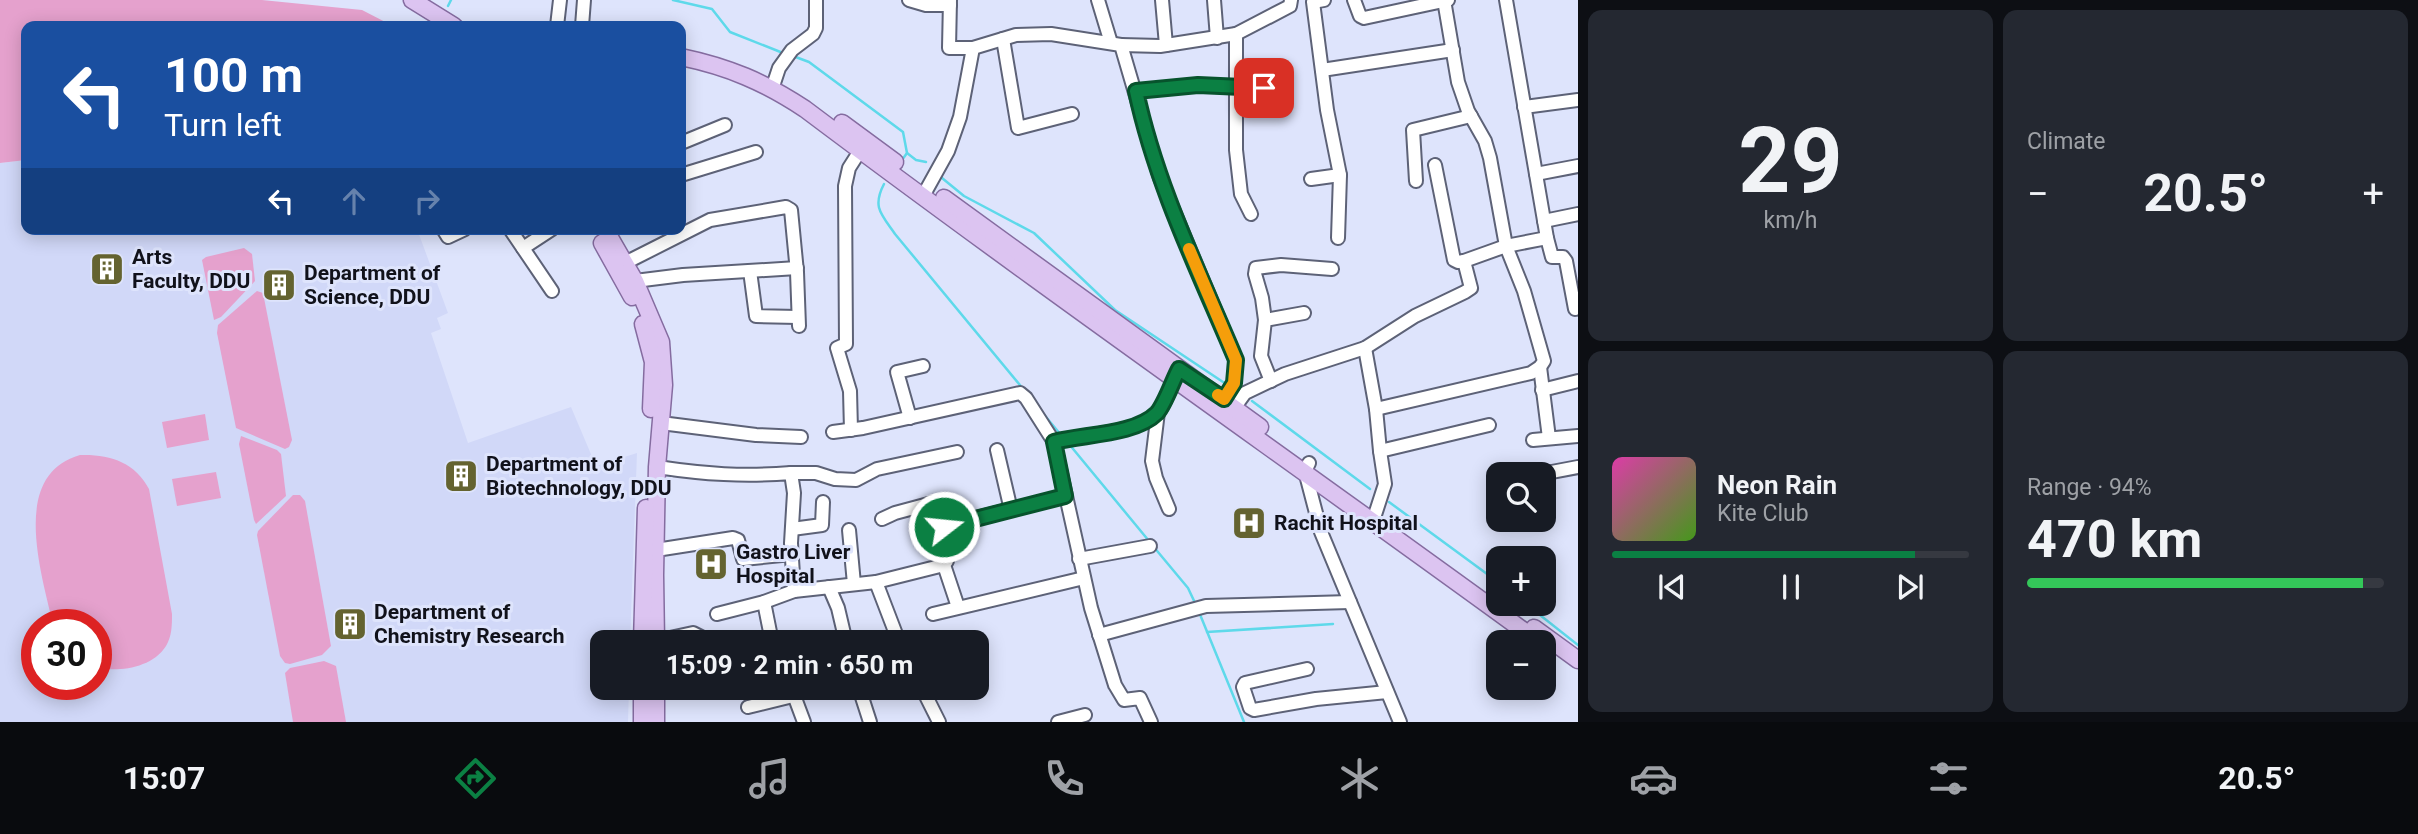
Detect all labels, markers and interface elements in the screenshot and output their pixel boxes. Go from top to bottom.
text: 100 m [164,47,303,104]
icon: left [49,49,140,140]
pin [1234,58,1294,118]
icon: arrive [1245,69,1283,107]
text: Turn left [164,106,282,144]
text: 29 [1738,108,1843,214]
text: Climate [2027,128,2106,155]
text: 20.5° [2143,163,2268,224]
text: − [2027,172,2049,216]
text: + [2362,172,2384,216]
icon: left [262,182,300,220]
icon: ahead [335,182,373,220]
icon: right [408,182,446,220]
text: km/h [1764,207,1818,234]
place label: Arts Faculty, DDU [132,245,250,293]
building icon: Arts Faculty, DDU [88,250,126,288]
place label: Department of Science, DDU [304,261,441,309]
building icon: Department of Science, DDU [260,266,298,304]
place label: Department of Biotechnology, DDU [486,452,672,500]
building icon: Department of Biotechnology, DDU [442,457,480,495]
map controls [1486,462,1556,700]
button: search [1486,462,1556,532]
text: Neon Rain [1717,470,1837,500]
text: Range · 94% [2027,474,2152,501]
position arrow [907,490,981,564]
text: Kite Club [1717,500,1809,527]
hospital icon: Rachit Hospital [1230,504,1268,542]
text: 470 km [2027,509,2202,570]
place label: Rachit Hospital [1274,511,1418,535]
place label: Gastro Liver Hospital [736,540,851,588]
hospital icon: Gastro Liver Hospital [692,545,730,583]
button: + [1486,546,1556,616]
icon: previous [1653,568,1691,606]
icon: pause [1772,568,1810,606]
icon: next [1891,568,1929,606]
place label: Department of Chemistry Research [374,600,565,648]
building icon: Department of Chemistry Research [331,605,369,643]
speed limit sign: 30 [21,609,112,700]
button: − [1486,630,1556,700]
text: 15:09 · 2 min · 650 m [666,650,913,680]
icon: directions [451,754,500,803]
icon: music [745,754,794,803]
icon: phone [1040,754,1089,803]
icon: climate [1335,754,1384,803]
icon: car [1629,754,1678,803]
icon: filters [1924,754,1973,803]
text: 15:07 [123,759,205,797]
text: 20.5° [2218,759,2295,797]

